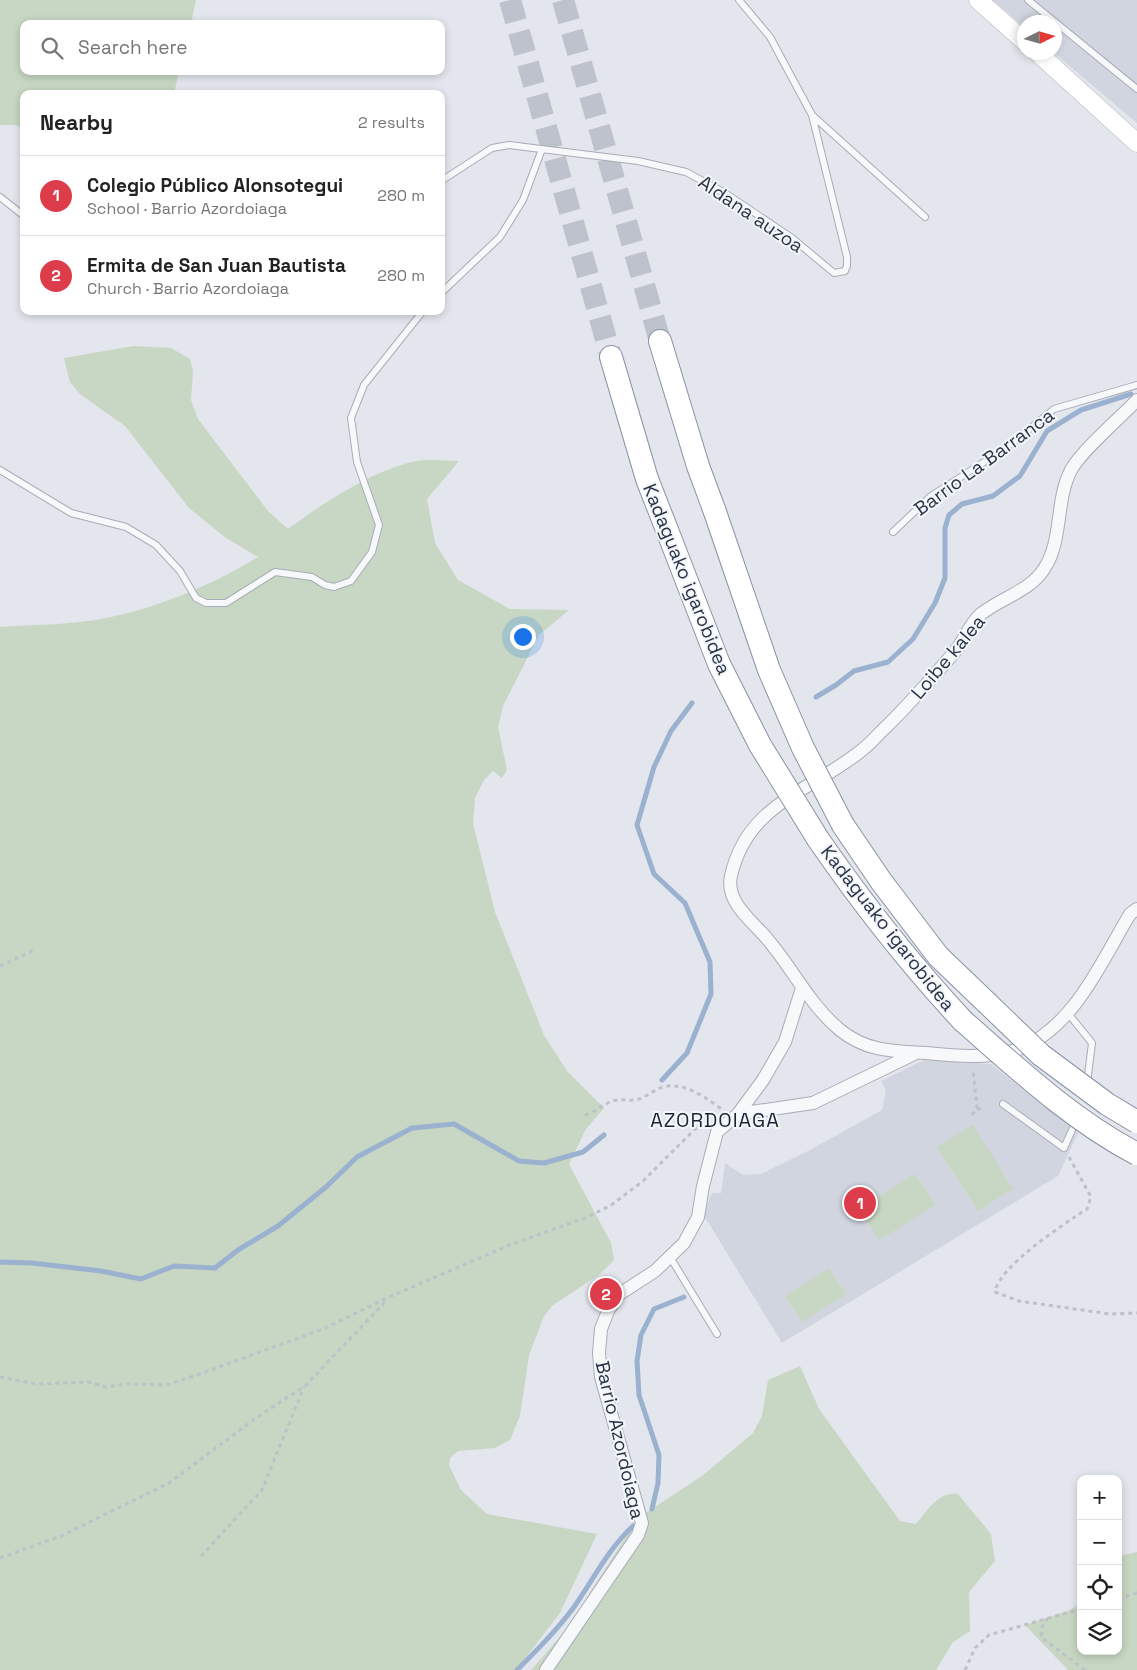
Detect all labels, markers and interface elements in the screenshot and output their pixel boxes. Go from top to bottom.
north arrow [1017,15,1062,60]
search box [20,20,445,75]
icon: search [38,34,66,62]
text: Search here [78,35,188,60]
text: Nearby [40,109,113,136]
text: 2 results [358,112,425,133]
street label: Aldana auzoa [694,170,809,258]
text: Colegio Público Alonsotegui [87,173,343,198]
text: 1 [52,185,60,206]
text: 280 m [377,185,425,206]
text: School · Barrio Azordoiaga [87,198,287,219]
text: Ermita de San Juan Bautista [87,253,346,278]
text: 2 [51,265,61,286]
text: 280 m [377,265,425,286]
text: Church · Barrio Azordoiaga [87,278,289,299]
street label: Barrio La Barranca [909,403,1059,521]
street label: Kadaguako igarobidea [637,480,737,678]
street label: Loibe kalea [905,610,991,704]
your location [510,624,536,650]
street label: Kadaguako igarobidea [815,840,961,1016]
district label: AZORDOIAGA [650,1107,780,1133]
pin: 1 [844,1184,876,1222]
pin: 2 [590,1275,622,1313]
street label: Barrio Azordoiaga [590,1359,650,1521]
map controls [1077,1475,1122,1655]
button: + [1077,1475,1122,1520]
button: − [1077,1520,1122,1565]
button: locate [1077,1565,1122,1610]
button: layers [1077,1610,1122,1655]

